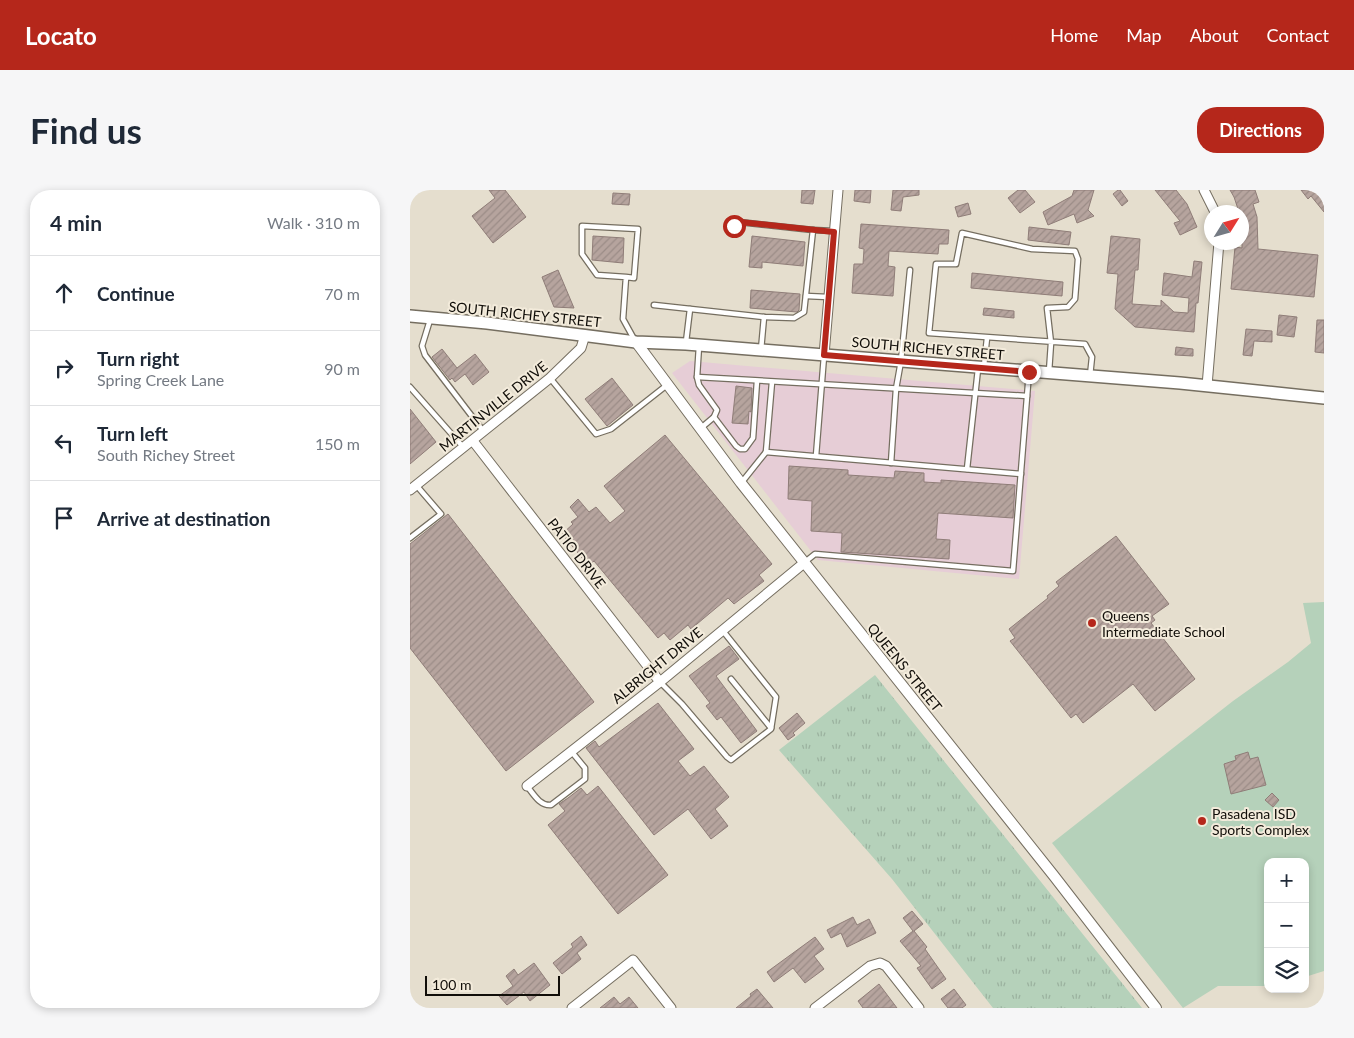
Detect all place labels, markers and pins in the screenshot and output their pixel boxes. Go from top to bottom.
place label: Queens Intermediate School [1102,607,1225,640]
marker: Queens Intermediate School [1086,617,1098,629]
place label: Pasadena ISD Sports Complex [1212,805,1309,838]
marker: Pasadena ISD Sports Complex [1196,815,1208,827]

